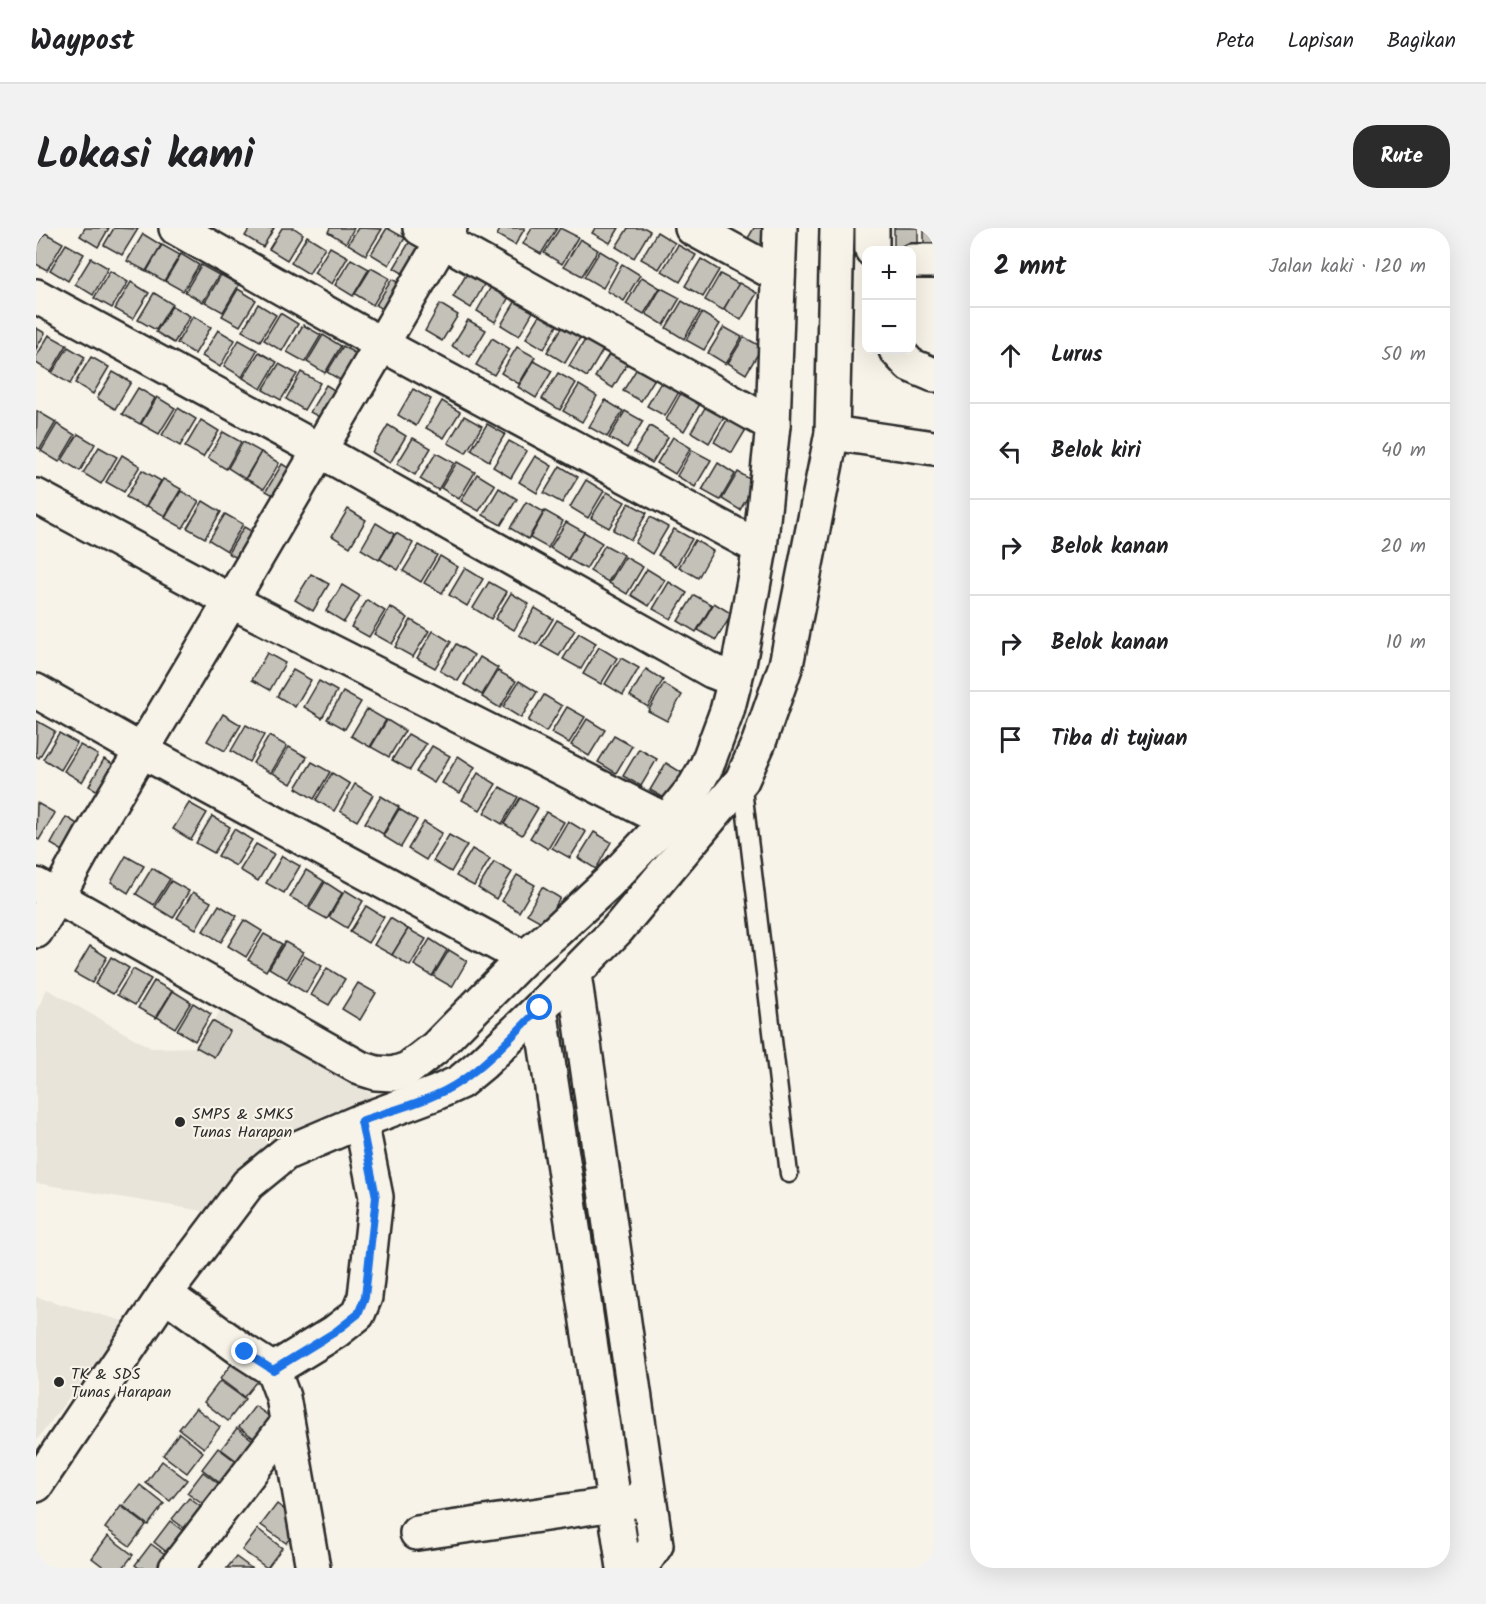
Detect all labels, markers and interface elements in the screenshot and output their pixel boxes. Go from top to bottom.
text: Waypost [30,19,134,64]
text: Peta [1216,25,1255,58]
text: Lapisan [1288,25,1354,58]
text: Bagikan [1387,25,1456,58]
text: Lokasi kami [36,123,254,190]
button: Rute [1353,125,1450,188]
map controls [862,246,916,354]
button: + [862,246,916,300]
text: 2 mnt [994,246,1067,288]
text: Jalan kaki · 120 m [1269,251,1426,283]
button: − [862,300,916,354]
text: Lurus [1051,338,1103,373]
icon: ahead [994,339,1027,372]
text: 50 m [1381,339,1426,371]
text: Belok kiri [1051,434,1141,469]
icon: left [994,435,1027,468]
text: 40 m [1381,435,1426,467]
text: Belok kanan [1051,530,1168,565]
icon: right [994,531,1027,564]
text: 20 m [1380,531,1426,563]
text: Belok kanan [1051,626,1168,661]
icon: right [994,627,1027,660]
text: 10 m [1386,627,1426,659]
text: Tiba di tujuan [1051,722,1187,757]
icon: arrive [994,723,1027,756]
route start [526,994,552,1020]
place label: SMPS & SMKS Tunas Harapan [192,1102,294,1145]
marker: SMPS & SMKS Tunas Harapan [173,1115,187,1129]
route end [231,1338,257,1364]
place label: TK & SDS Tunas Harapan [71,1362,171,1405]
marker: TK & SDS Tunas Harapan [52,1375,66,1389]

